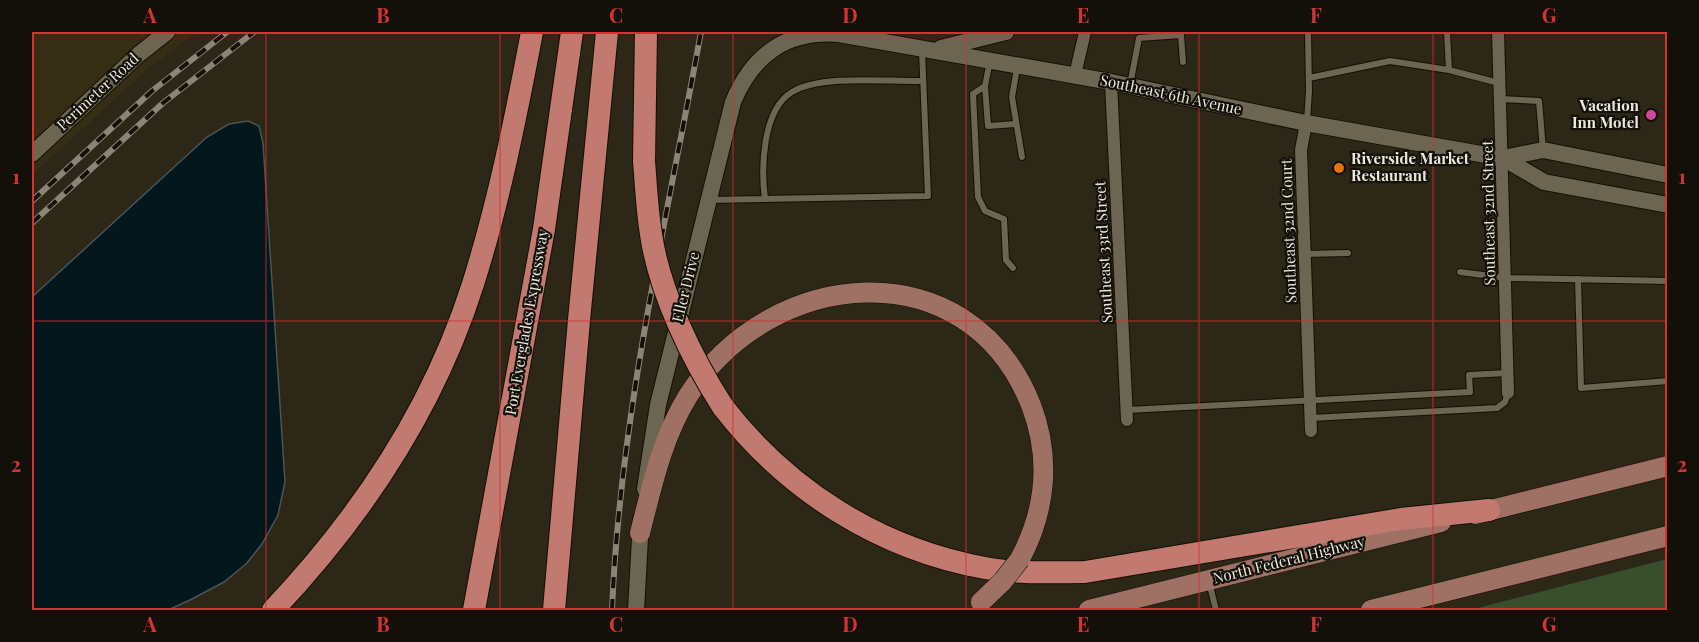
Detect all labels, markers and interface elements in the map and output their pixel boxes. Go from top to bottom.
text: A [142,1,157,28]
text: B [376,1,390,28]
text: C [609,1,623,28]
text: D [842,1,858,28]
text: E [1077,1,1089,28]
text: F [1310,1,1322,28]
text: G [1542,1,1557,28]
street label: Perimeter Road [52,48,143,134]
street label: Southeast 6th Avenue [1099,69,1244,119]
place label: Vacation Inn Motel [1572,95,1640,132]
marker: Vacation Inn Motel [1644,108,1658,122]
street label: Southeast 32nd Street [1477,139,1499,286]
place label: Riverside Market Restaurant [1351,148,1470,185]
street label: Southeast 32nd Court [1275,158,1301,304]
marker: Riverside Market Restaurant [1332,161,1346,175]
text: 1 [12,162,20,189]
text: 1 [1678,162,1686,189]
street label: Southeast 33rd Street [1089,180,1117,324]
street label: Port Everglades Expressway [500,227,552,416]
street label: Eller Drive [667,249,703,324]
text: 2 [11,450,21,477]
text: 2 [1677,450,1687,477]
street label: North Federal Highway [1211,530,1367,588]
text: A [142,610,157,637]
text: B [376,610,390,637]
text: C [609,610,623,637]
text: D [842,610,858,637]
text: E [1077,610,1089,637]
text: F [1310,610,1322,637]
text: G [1542,610,1557,637]

